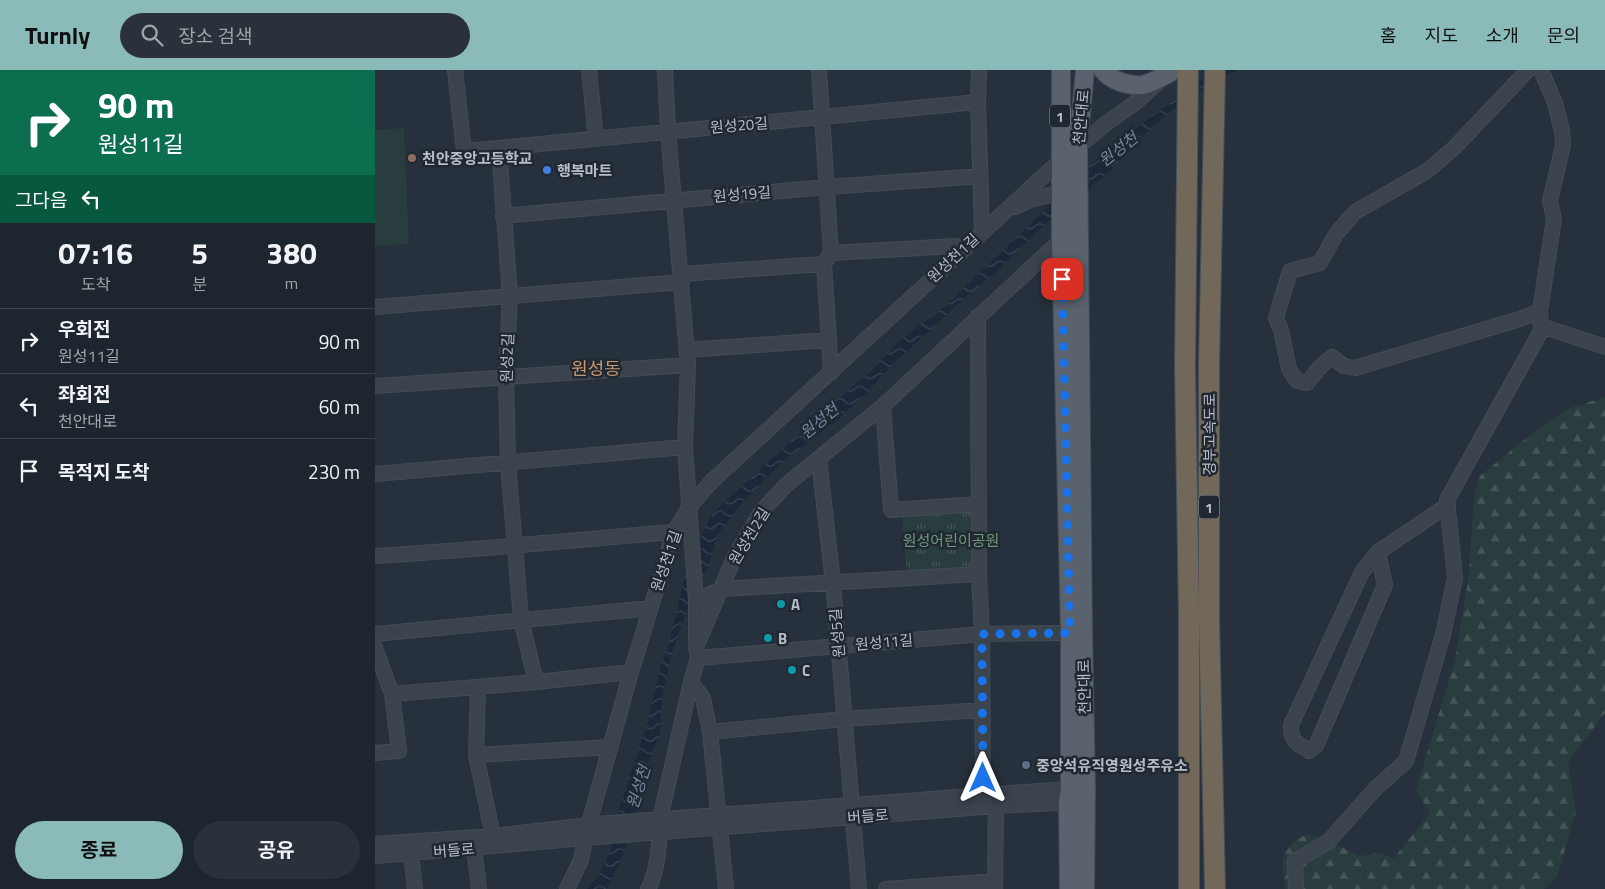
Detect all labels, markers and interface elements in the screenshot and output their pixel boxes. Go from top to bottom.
search box [120,13,470,58]
text: Turnly [25,17,90,53]
icon: search [138,21,166,49]
text: 장소 검색 [178,21,252,50]
text: 홈 [1380,22,1397,49]
text: 지도 [1425,22,1458,49]
text: 소개 [1486,22,1519,49]
text: 문의 [1547,22,1580,49]
text: 90 m [98,78,174,132]
street label: 천안대로 [1067,89,1095,145]
icon: right [15,90,80,155]
road number: 1 [1050,104,1070,128]
street label: 원성20길 [709,111,769,139]
water label: 원성천 [1093,125,1145,172]
text: 원성11길 [98,127,183,161]
place label: 천안중앙고등학교 [422,147,533,170]
marker: 천안중앙고등학교 [406,152,418,164]
place label: 행복마트 [557,159,612,182]
marker: 행복마트 [541,164,553,176]
street label: 원성19길 [712,180,772,208]
text: 그다음 [15,185,67,214]
icon: left [77,185,105,213]
street label: 원성천1길 [922,228,984,288]
text: 07:16 [58,230,133,276]
text: 5 [191,230,208,276]
text: 380 [266,230,317,276]
pin [1041,258,1083,300]
icon: arrive [1048,265,1076,293]
text: m [285,271,298,295]
text: 도착 [81,272,110,296]
text: 분 [192,272,207,296]
text: 우회전 [58,314,110,343]
icon: right [15,327,43,355]
text: 90 m [319,327,360,356]
street label: 원성2길 [495,333,519,383]
text: 원성11길 [58,344,120,368]
district label: 원성동 [571,355,621,382]
text: 좌회전 [58,379,110,408]
icon: left [15,392,43,420]
text: 60 m [319,392,360,421]
street label: 경부고속도로 [1198,393,1221,475]
water label: 원성천 [794,396,845,444]
text: 천안대로 [58,409,117,433]
icon: arrive [15,457,43,485]
text: 목적지 도착 [58,457,150,486]
text: 230 m [308,457,360,486]
road number: 1 [1199,496,1219,518]
street label: 원성천2길 [723,503,775,569]
street label: 원성천1길 [645,527,687,595]
park label: 원성어린이공원 [903,529,999,552]
place label: A [791,593,800,616]
marker: A [775,598,787,610]
street label: 원성5길 [823,607,851,659]
place label: B [778,627,787,650]
street label: 원성11길 [854,628,914,656]
marker: B [762,632,774,644]
place label: C [802,659,810,682]
street label: 천안대로 [1072,659,1096,715]
marker: C [786,664,798,676]
position arrow [956,751,1008,803]
place label: 중앙석유직영원성주유소 [1036,754,1188,777]
marker: 중앙석유직영원성주유소 [1020,759,1032,771]
water label: 원성천 [620,760,657,812]
street label: 버들로 [846,803,890,829]
button: 종료 [15,821,183,879]
button: 공유 [193,821,360,879]
street label: 버들로 [432,837,476,863]

